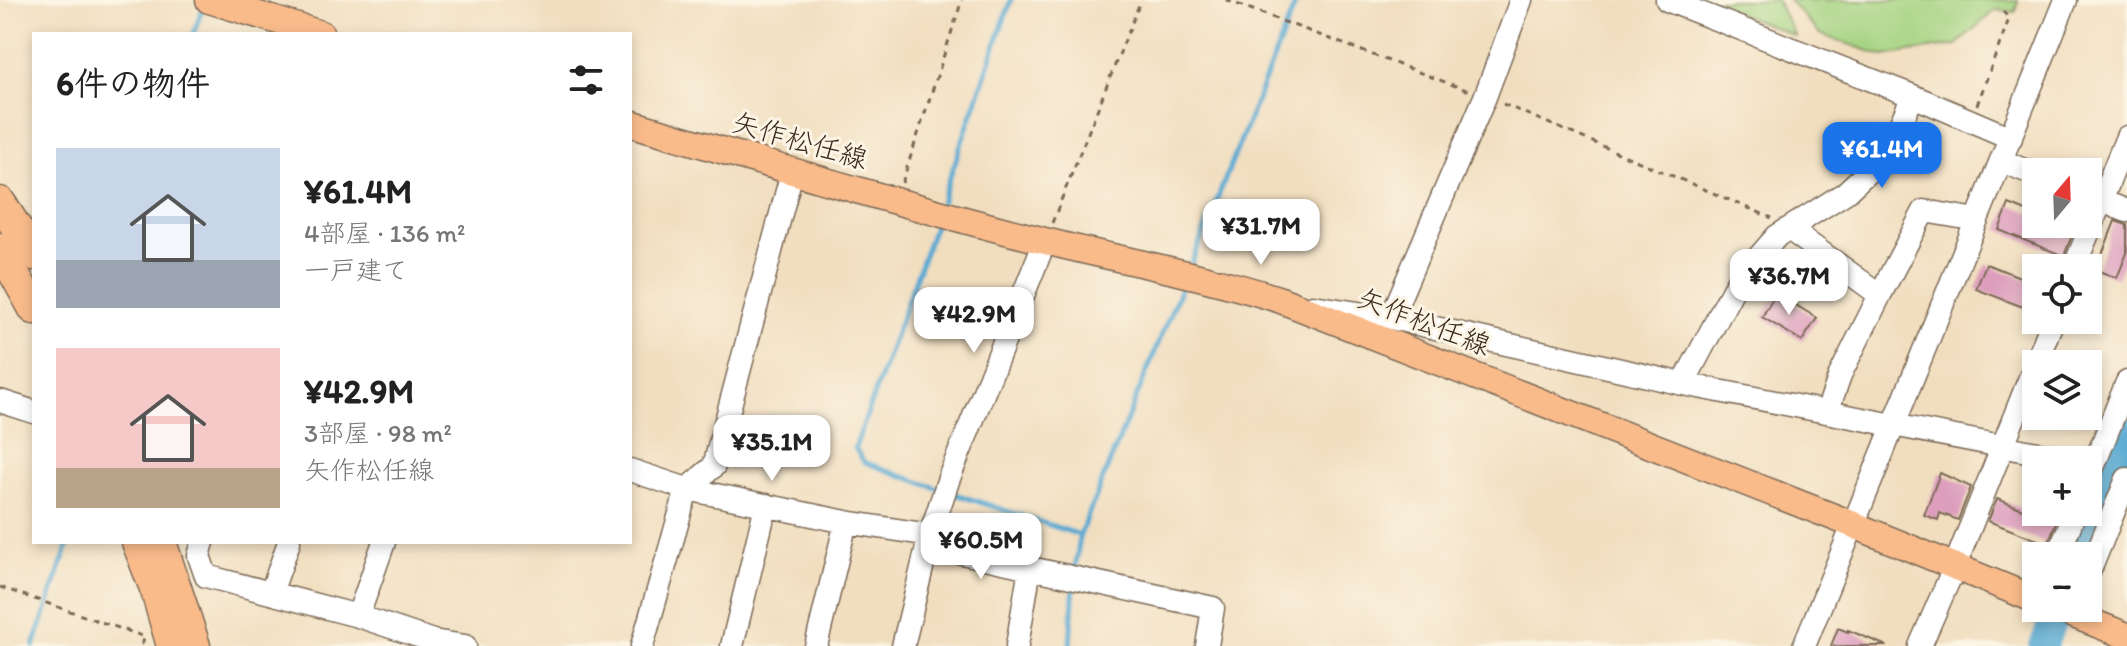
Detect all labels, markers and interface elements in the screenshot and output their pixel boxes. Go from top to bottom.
icon: filters [564,58,608,102]
text: 6件の物件 [56,63,210,104]
street label: 矢作松任線 [728,104,872,176]
pin: ¥61.4M [1817,122,1947,190]
text: ¥61.4M [1841,132,1923,164]
north arrow [2022,158,2102,238]
map controls [2022,158,2102,622]
text: ¥61.4M [304,171,412,212]
icon: home [120,180,216,276]
pin: ¥31.7M [1196,199,1326,267]
text: ¥31.7M [1221,209,1301,241]
text: 4部屋 · 136 m² [304,217,465,249]
pin: ¥36.7M [1724,249,1854,317]
text: 一戸建て [304,254,408,286]
button: locate [2022,254,2102,334]
text: ¥36.7M [1748,259,1830,291]
street label: 矢作松任線 [1353,280,1495,362]
pin: ¥42.9M [909,287,1039,355]
text: ¥42.9M [932,297,1016,329]
button: layers [2022,350,2102,430]
text: ¥42.9M [304,371,414,412]
icon: home [120,380,216,476]
pin: ¥35.1M [707,415,837,483]
text: 3部屋 · 98 m² [304,417,452,449]
text: ¥35.1M [731,425,813,457]
button: + [2022,446,2102,526]
text: 矢作松任線 [304,454,434,486]
pin: ¥60.5M [916,513,1046,581]
text: ¥60.5M [939,523,1023,555]
button: − [2022,542,2102,622]

